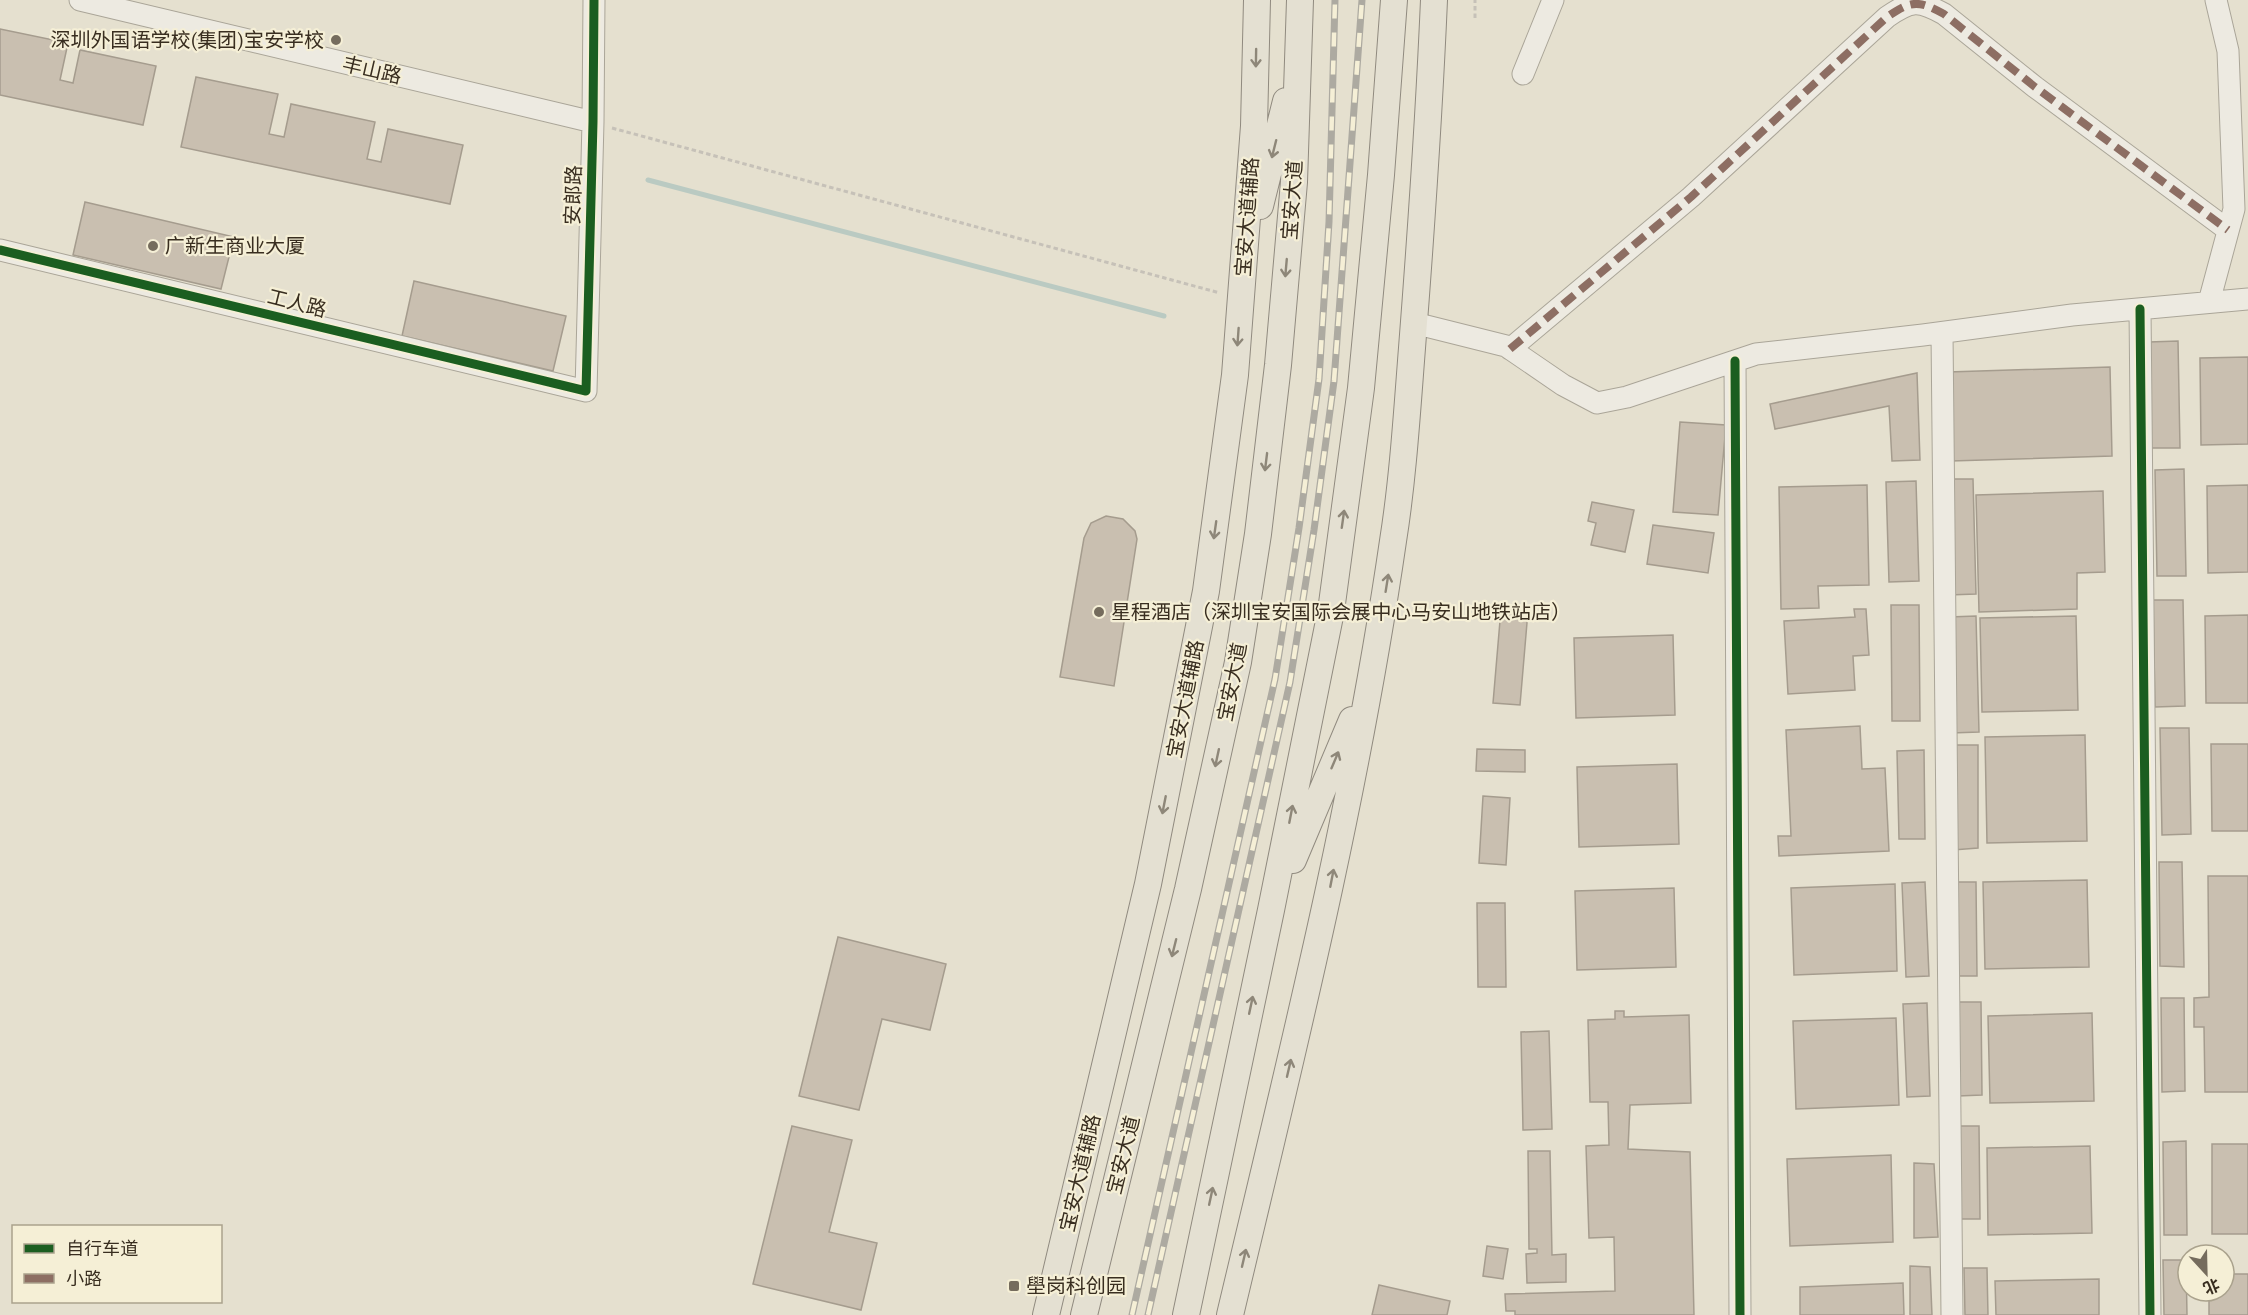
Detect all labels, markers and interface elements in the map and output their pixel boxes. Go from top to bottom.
place label: 深圳外国语学校(集团)宝安学校 [50,26,324,54]
marker: 深圳外国语学校(集团)宝安学校 [329,33,343,47]
one-way arrow [1250,48,1262,68]
street label: 丰山路 [340,50,404,90]
one-way arrow [1268,139,1280,158]
street label: 宝安大道辅路 [1229,156,1265,278]
street label: 宝安大道 [1275,159,1309,241]
street label: 安郎路 [558,165,588,225]
place label: 广新生商业大厦 [165,232,305,260]
marker: 广新生商业大厦 [146,239,160,253]
one-way arrow [1281,258,1292,278]
street label: 工人路 [265,282,329,324]
one-way arrow [1232,326,1243,346]
one-way arrow [1261,452,1272,471]
one-way arrow [1338,510,1349,530]
one-way arrow [1209,520,1220,540]
one-way arrow [1381,574,1392,594]
place label: 星程酒店（深圳宝安国际会展中心马安山地铁站店） [1111,598,1571,626]
marker: 星程酒店（深圳宝安国际会展中心马安山地铁站店） [1092,605,1106,619]
street label: 宝安大道辅路 [1160,637,1210,761]
street label: 宝安大道 [1211,640,1253,724]
one-way arrow [1211,747,1222,767]
one-way arrow [1330,751,1341,770]
one-way arrow [1158,794,1169,814]
one-way arrow [1286,805,1297,825]
one-way arrow [1327,869,1338,889]
one-way arrow [1167,938,1179,957]
one-way arrow [1246,996,1257,1016]
one-way arrow [1283,1059,1295,1078]
street label: 宝安大道辅路 [1053,1111,1107,1235]
street label: 宝安大道 [1100,1113,1146,1197]
one-way arrow [1206,1187,1217,1206]
legend [12,1225,222,1303]
text: 自行车道 [66,1236,138,1261]
north arrow [2176,1243,2236,1303]
one-way arrow [1238,1249,1250,1268]
text: 小路 [66,1266,102,1291]
place label: 壆岗科创园 [1026,1272,1126,1300]
text: 北 [2200,1274,2223,1300]
marker: 壆岗科创园 [1007,1279,1021,1293]

